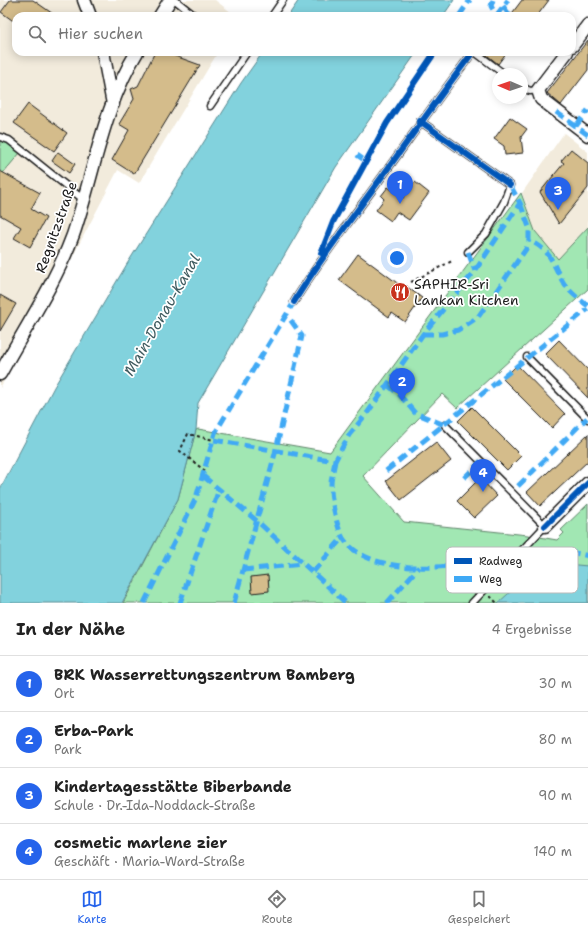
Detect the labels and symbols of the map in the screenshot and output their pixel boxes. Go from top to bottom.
north arrow [492,68,528,104]
pin: 1 [387,171,413,204]
pin: 3 [545,177,571,210]
street label: Regnitzstraße [31,179,81,275]
your location [387,248,407,268]
water label: Main-Donau-Kanal [119,250,205,379]
place label: SAPHIR-Sri Lankan Kitchen [414,275,519,309]
restaurant icon: SAPHIR-Sri Lankan Kitchen [389,281,411,303]
pin: 2 [389,368,415,401]
pin: 4 [470,459,496,492]
legend [446,547,578,593]
text: Radweg [479,554,522,569]
text: Weg [479,572,502,587]

